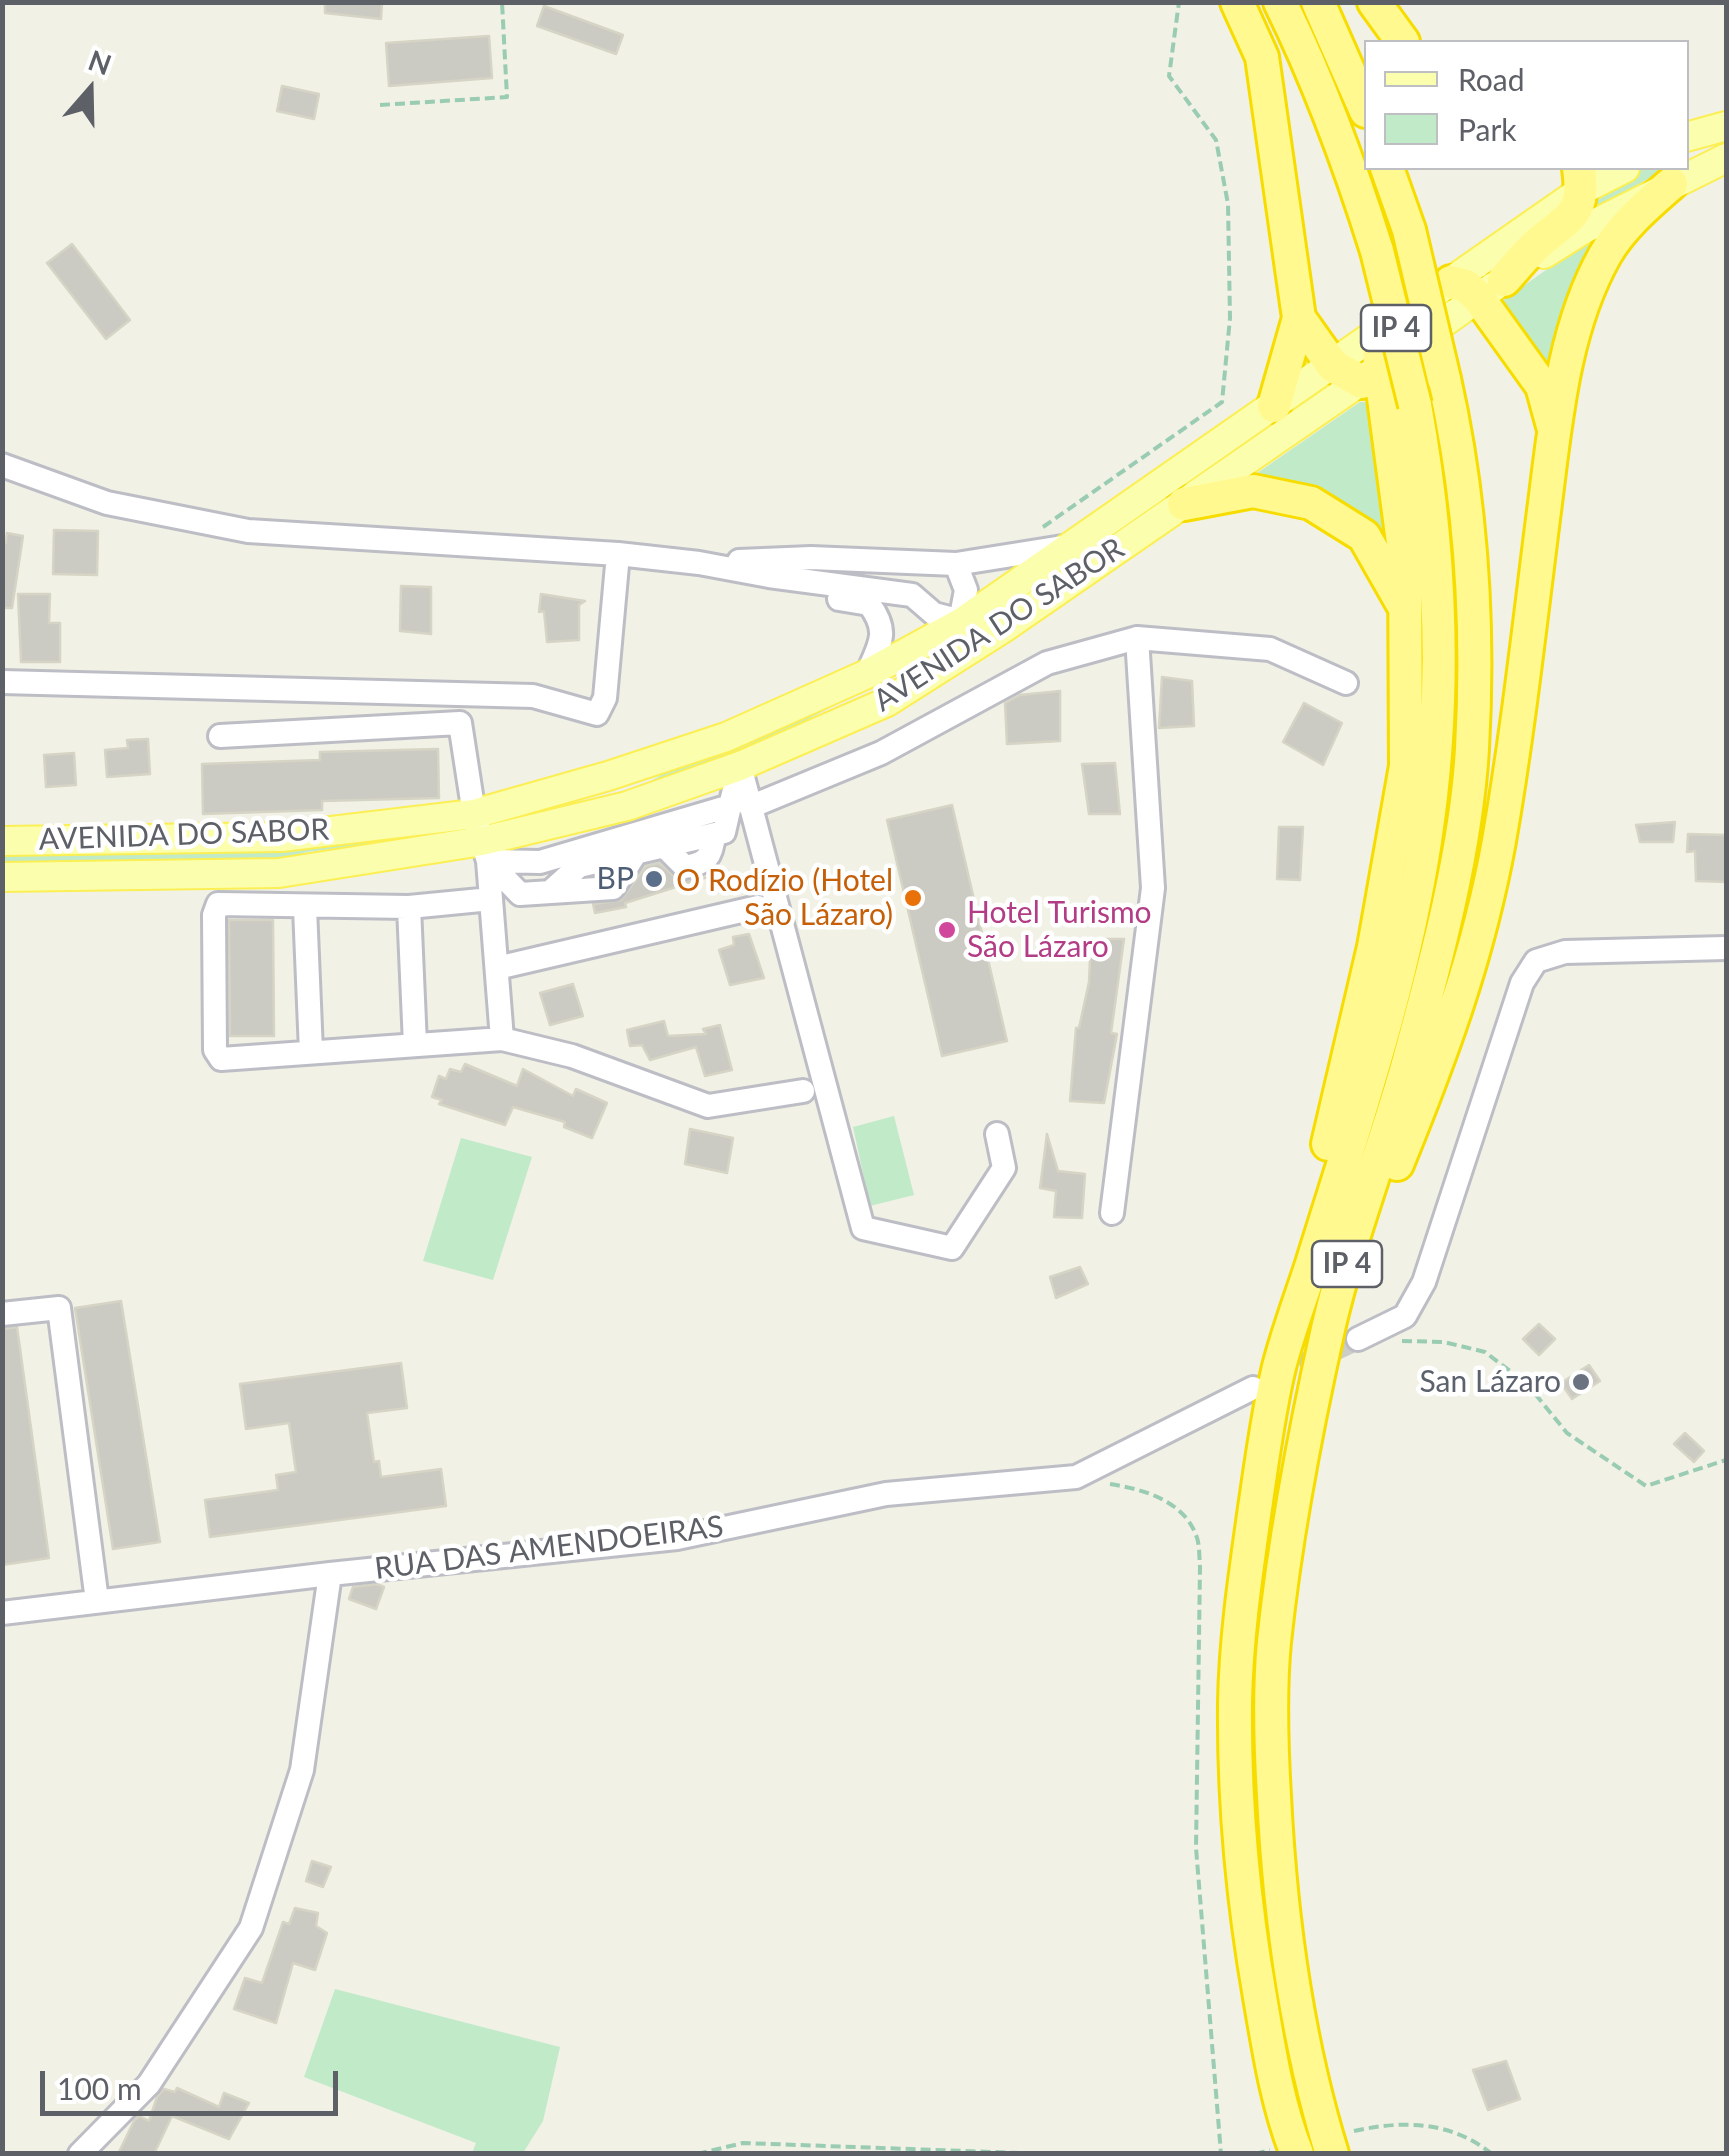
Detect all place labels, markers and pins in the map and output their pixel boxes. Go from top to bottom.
place label: BP [597,861,634,897]
place label: O Rodízio (Hotel São Lázaro) [676,863,893,934]
marker: BP [643,868,665,890]
marker: O Rodízio (Hotel São Lázaro) [902,887,924,909]
place label: Hotel Turismo São Lázaro [967,895,1152,966]
marker: Hotel Turismo São Lázaro [936,919,958,941]
place label: San Lázaro [1420,1364,1561,1400]
marker: San Lázaro [1570,1371,1592,1393]

